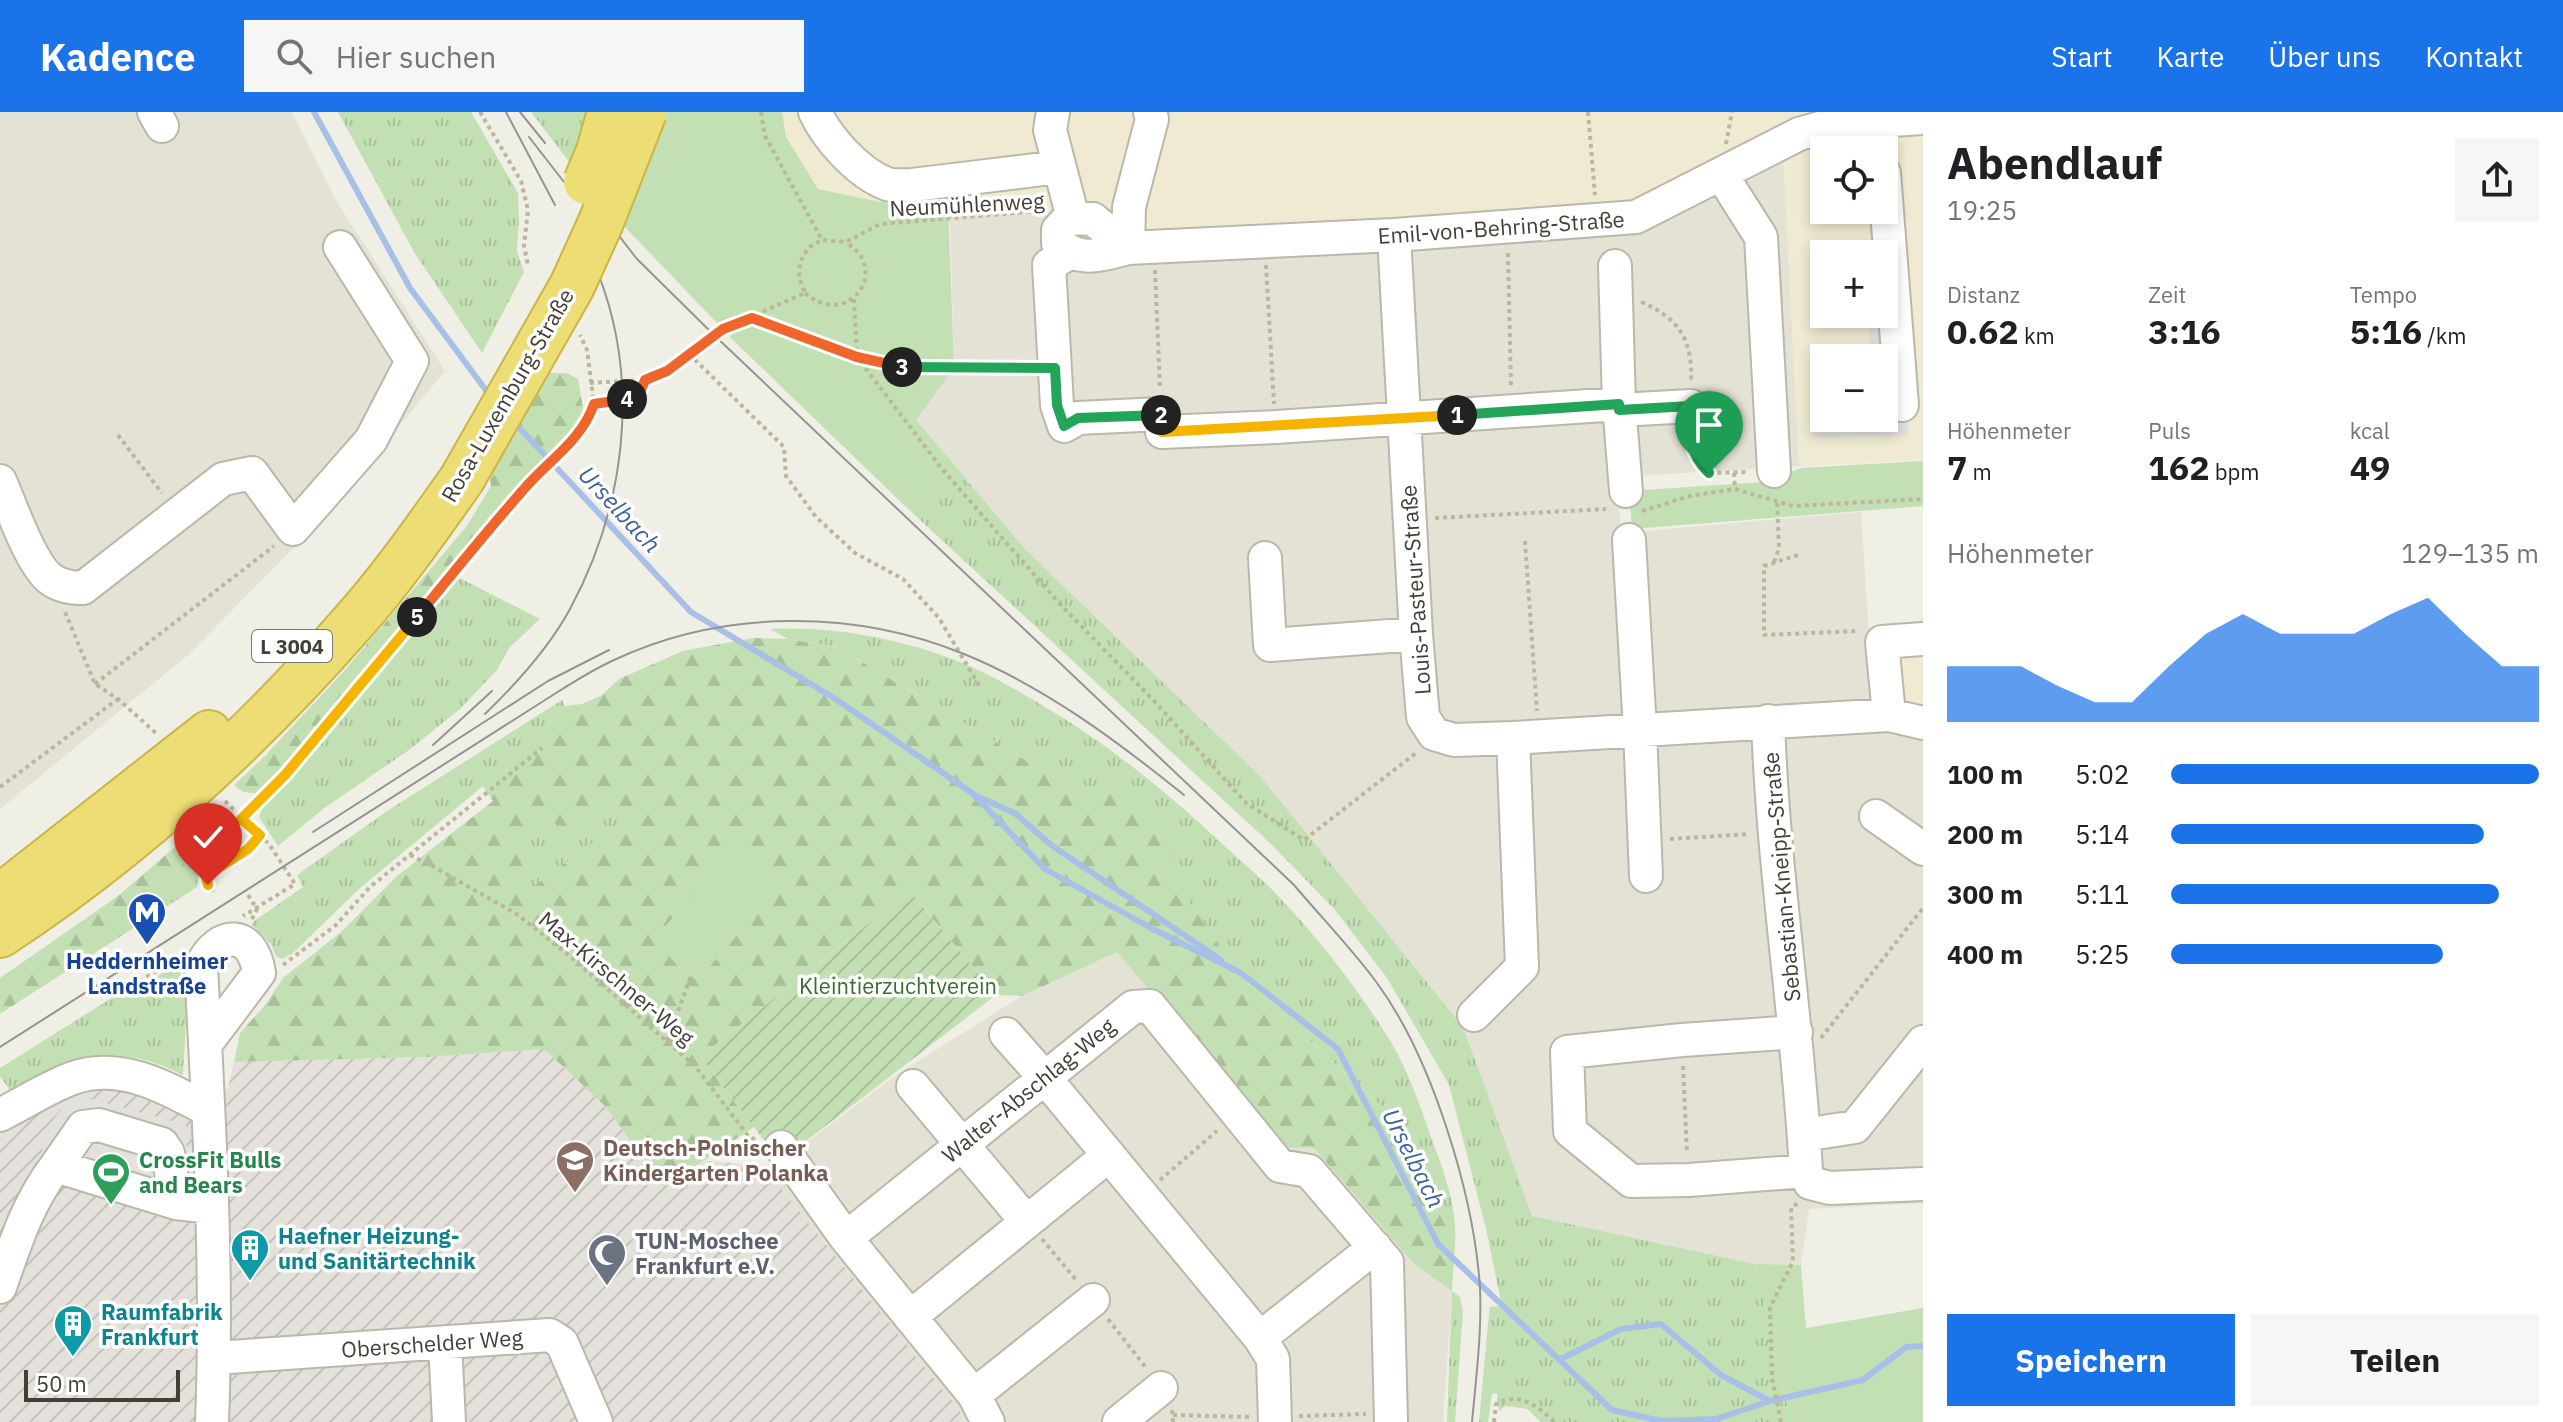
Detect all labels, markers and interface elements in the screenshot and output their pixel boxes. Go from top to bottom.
search box [244,20,804,92]
text: Kadence [40,32,196,81]
icon: search [272,34,316,78]
text: Hier suchen [336,37,496,76]
text: Start [2051,38,2113,75]
text: Karte [2157,38,2224,75]
text: Über uns [2268,38,2381,75]
text: Kontakt [2425,38,2523,75]
text: Abendlauf [1947,134,2162,191]
map controls [1810,136,1898,432]
button: locate [1810,136,1898,224]
button: share [2455,138,2539,222]
street label: Neumühlenweg [889,185,1046,223]
text: 19:25 [1947,193,2017,227]
street label: Emil-von-Behring-Straße [1377,204,1625,250]
button: + [1810,240,1898,328]
text: Distanz [1947,280,2020,309]
text: Zeit [2148,280,2186,309]
text: Tempo [2350,280,2417,309]
street label: Rosa-Luxemburg-Straße [434,283,580,507]
text: 0.62 [1947,309,2019,353]
text: 3:16 [2148,309,2221,353]
text: 5:16 [2350,309,2422,353]
text: km [2019,321,2055,350]
text: /km [2422,321,2467,350]
button: − [1810,344,1898,432]
pin: 3 [882,347,922,387]
text: 3 [895,352,909,381]
pin: 4 [607,379,647,419]
text: 4 [620,384,634,413]
pin [1675,391,1743,473]
pin: 2 [1141,395,1181,435]
pin: 1 [1437,395,1477,435]
text: 2 [1154,400,1168,429]
text: 1 [1450,400,1464,429]
icon: arrive [1687,403,1731,447]
text: Höhenmeter [1947,416,2071,445]
text: Puls [2148,416,2191,445]
text: kcal [2350,416,2390,445]
text: 7 [1947,445,1967,489]
text: 162 [2148,445,2210,489]
text: 49 [2350,445,2390,489]
text: m [1967,457,1992,486]
text: bpm [2210,457,2259,486]
water label: Urselbach [572,459,668,559]
street label: Louis-Pasteur-Straße [1393,484,1437,696]
text: Höhenmeter [1947,536,2094,570]
text: 129–135 m [2401,536,2539,570]
pin: 5 [397,597,437,637]
text: 5 [410,602,424,631]
road number: L 3004 [252,630,332,662]
street label: Sebastian-Kneipp-Straße [1756,751,1806,1003]
text: 100 m [1947,757,2023,791]
text: 5:02 [2075,757,2129,791]
pin [174,803,242,885]
icon: check [186,815,230,859]
text: 200 m [1947,817,2023,851]
text: 5:14 [2075,817,2129,851]
text: 300 m [1947,877,2023,911]
text: 5:11 [2075,877,2129,911]
metro station icon: Heddernheimer Landstraße [126,891,168,946]
street label: Max-Kirschner-Weg [533,904,701,1052]
text: 400 m [1947,937,2023,971]
text: 5:25 [2075,937,2129,971]
place label: Heddernheimer Landstraße [66,946,228,1000]
park label: Kleintierzuchtverein [799,971,997,1000]
street label: Walter-Abschlag-Weg [935,1011,1121,1169]
water label: Urselbach [1375,1103,1453,1213]
place label: Deutsch-Polnischer Kindergarten Polanka [603,1133,829,1187]
school or university icon: Deutsch-Polnischer Kindergarten Polanka [554,1139,596,1194]
place label: CrossFit Bulls and Bears [139,1145,281,1199]
sports icon: CrossFit Bulls and Bears [90,1151,132,1206]
place label: Haefner Heizung- und Sanitärtechnik [278,1221,476,1275]
place label: TUN-Moschee Frankfurt e.V. [635,1226,779,1280]
building icon: Haefner Heizung- und Sanitärtechnik [229,1227,271,1282]
mosque icon: TUN-Moschee Frankfurt e.V. [586,1232,628,1287]
place label: Raumfabrik Frankfurt [101,1297,223,1351]
building icon: Raumfabrik Frankfurt [52,1303,94,1358]
button: Speichern [1947,1314,2235,1406]
button: Teilen [2251,1314,2539,1406]
street label: Oberschelder Weg [340,1322,524,1364]
scale bar [24,1366,180,1402]
text: 50 m [36,1369,87,1398]

